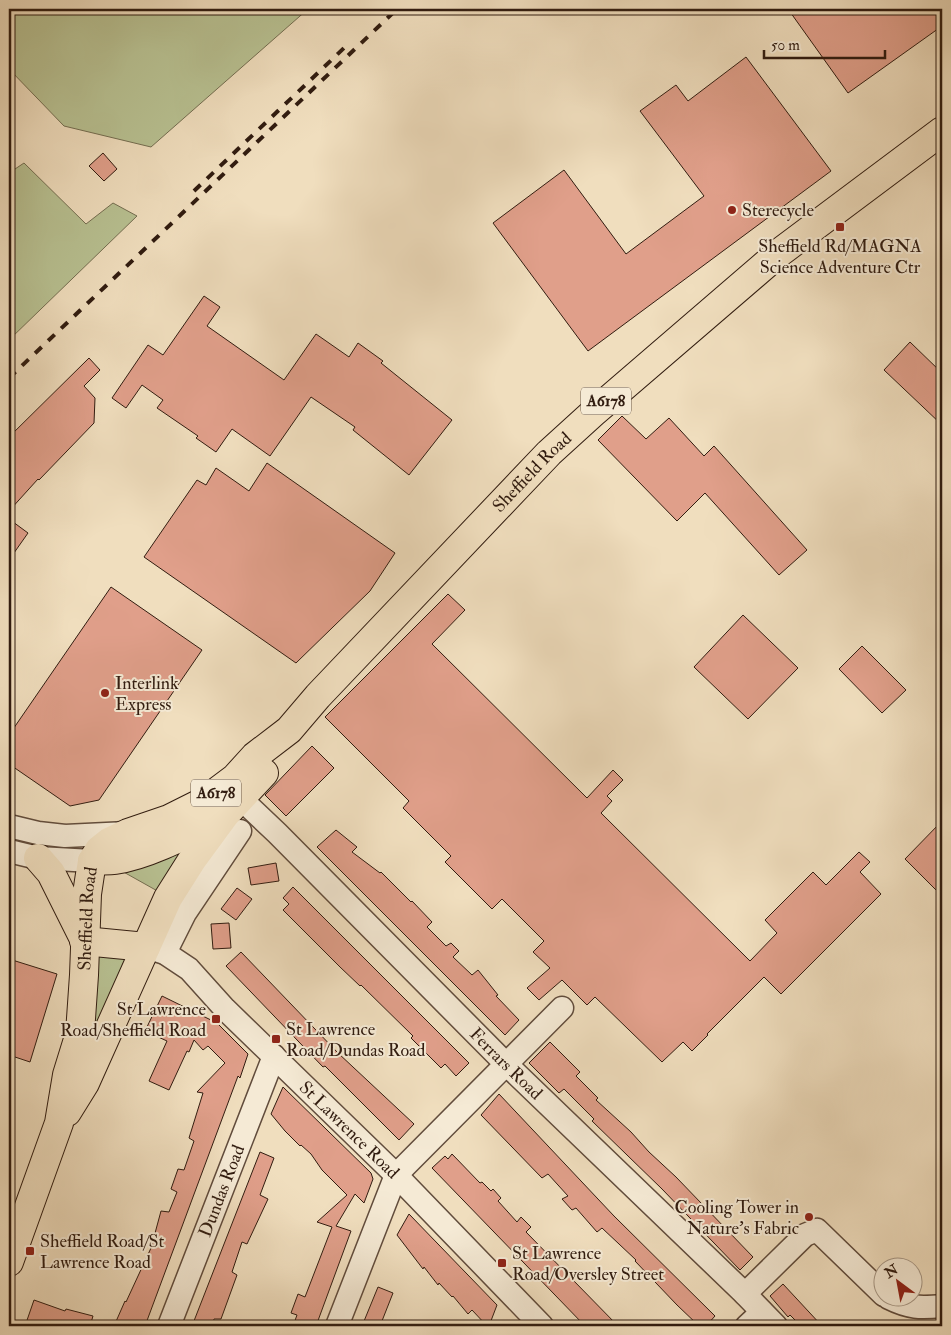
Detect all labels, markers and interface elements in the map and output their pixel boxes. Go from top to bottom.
scale bar [764,28,885,60]
text: 50 m [771,36,800,55]
place label: Sterecycle [742,199,814,222]
marker: Sterecycle [726,204,738,216]
marker: Sheffield Rd/MAGNA Science Adventure Ctr [834,221,846,233]
place label: Sheffield Rd/MAGNA Science Adventure Ctr [758,235,922,279]
road number: A6178 [581,388,631,414]
street label: Sheffield Road [487,427,576,517]
place label: Interlink Express [115,672,179,716]
marker: Interlink Express [99,687,111,699]
road number: A6178 [191,780,241,806]
street label: Sheffield Road [73,865,102,971]
place label: St Lawrence Road/Sheffield Road [60,998,206,1042]
marker: St Lawrence Road/Sheffield Road [210,1013,222,1025]
place label: St Lawrence Road/Dundas Road [286,1018,425,1062]
street label: Ferrars Road [465,1023,548,1105]
marker: St Lawrence Road/Dundas Road [270,1033,282,1045]
street label: St Lawrence Road [295,1076,404,1184]
street label: Dundas Road [193,1141,250,1240]
place label: Cooling Tower in Nature's Fabric [675,1196,799,1240]
marker: Cooling Tower in Nature's Fabric [803,1211,815,1223]
place label: Sheffield Road/St Lawrence Road [40,1230,165,1274]
place label: St Lawrence Road/Oversley Street [512,1242,664,1286]
marker: Sheffield Road/St Lawrence Road [24,1245,36,1257]
marker: St Lawrence Road/Oversley Street [496,1257,508,1269]
north arrow [874,1258,924,1308]
text: N [881,1261,902,1282]

